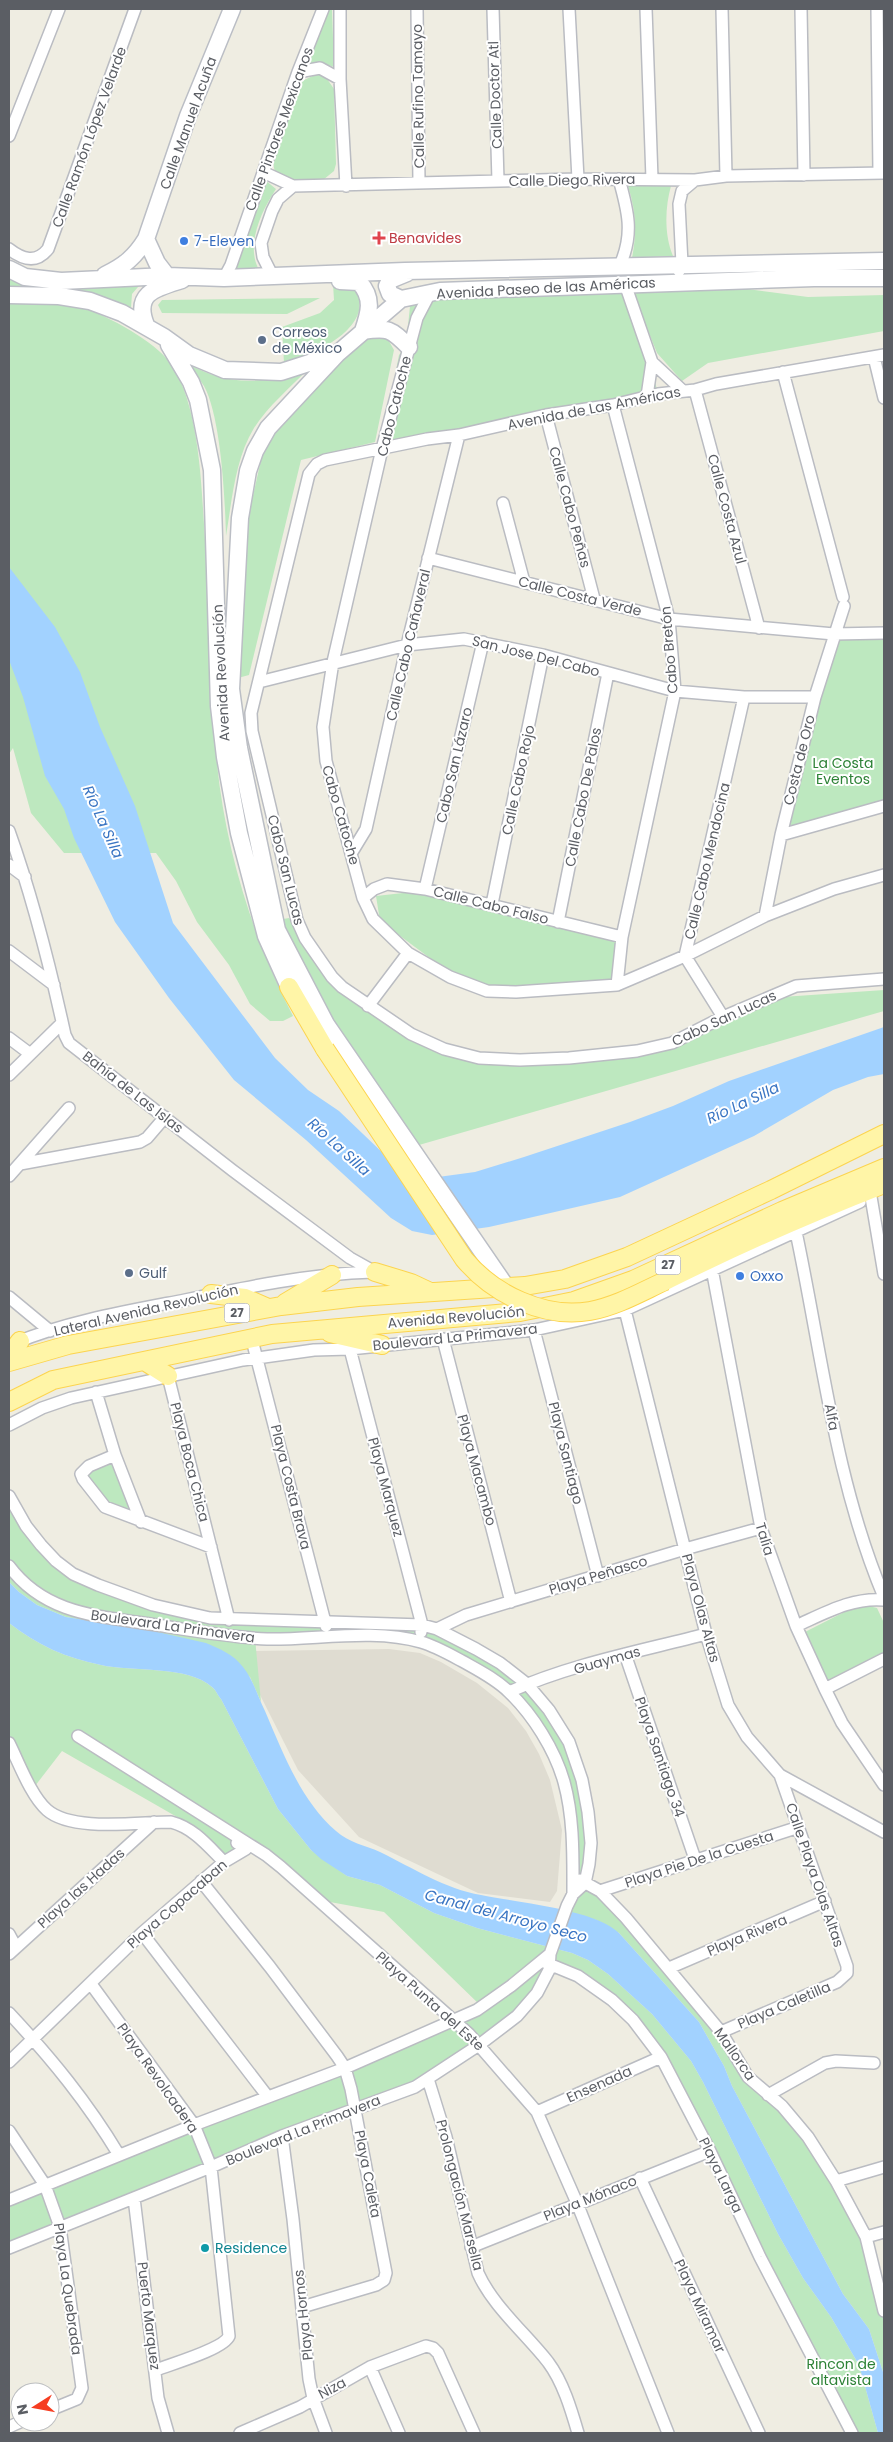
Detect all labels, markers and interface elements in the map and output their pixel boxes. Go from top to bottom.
street label: Calle Rufino Tamayo [407,24,429,168]
street label: Calle Doctor Atl [483,41,507,149]
street label: Calle Ramón López Velarde [47,43,131,230]
street label: Calle Pintores Mexicanos [240,44,318,214]
street label: Calle Manuel Acuña [155,54,221,192]
street label: Calle Diego Rivera [508,169,636,191]
place label: Benavides [389,228,461,248]
place label: 7-Eleven [194,231,254,251]
marker: Benavides [373,232,385,244]
marker: 7-Eleven [178,235,190,247]
street label: Avenida Paseo de las Américas [436,272,656,304]
place label: Correos de México [272,322,342,358]
marker: Correos de México [256,334,268,346]
street label: Cabo Catoche [372,353,416,458]
street label: Avenida de Las Américas [506,381,682,435]
street label: Calle Cabo Peñas [544,444,596,570]
street label: Calle Costa Azul [703,452,751,566]
street label: Calle Cabo Cañaveral [381,567,435,723]
street label: Calle Costa Verde [516,571,644,621]
street label: Avenida Revolución [207,604,235,742]
street label: Cabo Bretón [655,605,683,695]
street label: San Jose Del Cabo [470,630,602,682]
street label: Cabo San Lázaro [431,705,477,825]
street label: Costa de Oro [778,713,820,807]
street label: Calle Cabo Rojo [497,723,539,837]
street label: Calle Cabo De Palos [560,726,606,868]
park label: La Costa Eventos [813,753,873,789]
street label: Cabo Catoche [317,763,365,868]
street label: Calle Cabo Mendocina [679,781,735,941]
water label: Río La Silla [78,782,129,862]
street label: Cabo San Lucas [263,813,309,927]
street label: Calle Cabo Falso [431,881,551,929]
street label: Cabo San Lucas [669,985,779,1051]
street label: Bahía de Las Islas [78,1046,188,1138]
water label: Río La Silla [703,1077,783,1129]
water label: Río La Silla [303,1113,375,1181]
road number: 27 [656,1256,680,1274]
place label: Gulf [139,1263,167,1283]
place label: Oxxo [750,1266,783,1286]
marker: Gulf [123,1267,135,1279]
marker: Oxxo [734,1270,746,1282]
street label: Lateral Avenida Revolución [52,1279,240,1341]
street label: Avenida Revolución [387,1301,525,1333]
road number: 27 [224,1304,250,1322]
street label: Boulevard La Primavera [372,1318,538,1356]
street label: Playa Boca Chica [165,1400,215,1524]
street label: Playa Santiago [544,1400,588,1506]
street label: Alfa [820,1402,844,1432]
street label: Playa Macambo [453,1412,501,1528]
street label: Playa Costa Brava [266,1422,316,1552]
street label: Playa Marquez [363,1435,409,1539]
street label: Talía [751,1520,779,1558]
street label: Playa Peñasco [546,1551,650,1599]
street label: Playa Olas Altas [677,1551,725,1665]
street label: Boulevard La Primavera [90,1605,256,1647]
street label: Guaymas [571,1641,643,1679]
street label: Playa Santiago 34 [630,1694,690,1820]
street label: Calle Playa Olas Altas [781,1800,849,1950]
street label: Playa Pie De la Cuesta [622,1825,776,1893]
street label: Playa las Hadas [33,1843,129,1933]
street label: Playa Copacaban [123,1855,231,1953]
water label: Canal del Arroyo Seco [423,1884,590,1947]
street label: Playa Rivera [704,1909,790,1961]
street label: Playa Punta del Este [371,1947,489,2055]
street label: Playa Caletilla [734,1976,834,2034]
street label: Playa Revolcadera [112,2019,204,2137]
street label: Mallorca [709,2023,761,2085]
street label: Ensenada [563,2061,635,2107]
street label: Boulevard La Primavera [223,2090,383,2170]
street label: Prolongación Marsella [432,2117,488,2273]
street label: Playa Caleta [350,2128,386,2220]
street label: Playa Larga [694,2134,748,2216]
street label: Playa Mónaco [540,2170,640,2226]
street label: Playa La Quebrada [49,2222,87,2356]
place label: Residence [215,2238,288,2258]
marker: Residence [199,2242,211,2254]
street label: Playa Miramar [670,2256,730,2356]
street label: Puerto Marquez [132,2261,166,2371]
street label: Playa Hornos [288,2269,318,2361]
park label: Rincon de altavista [806,2354,876,2390]
street label: Niza [314,2372,350,2404]
north arrow [10,2382,60,2432]
text: N [11,2402,33,2417]

